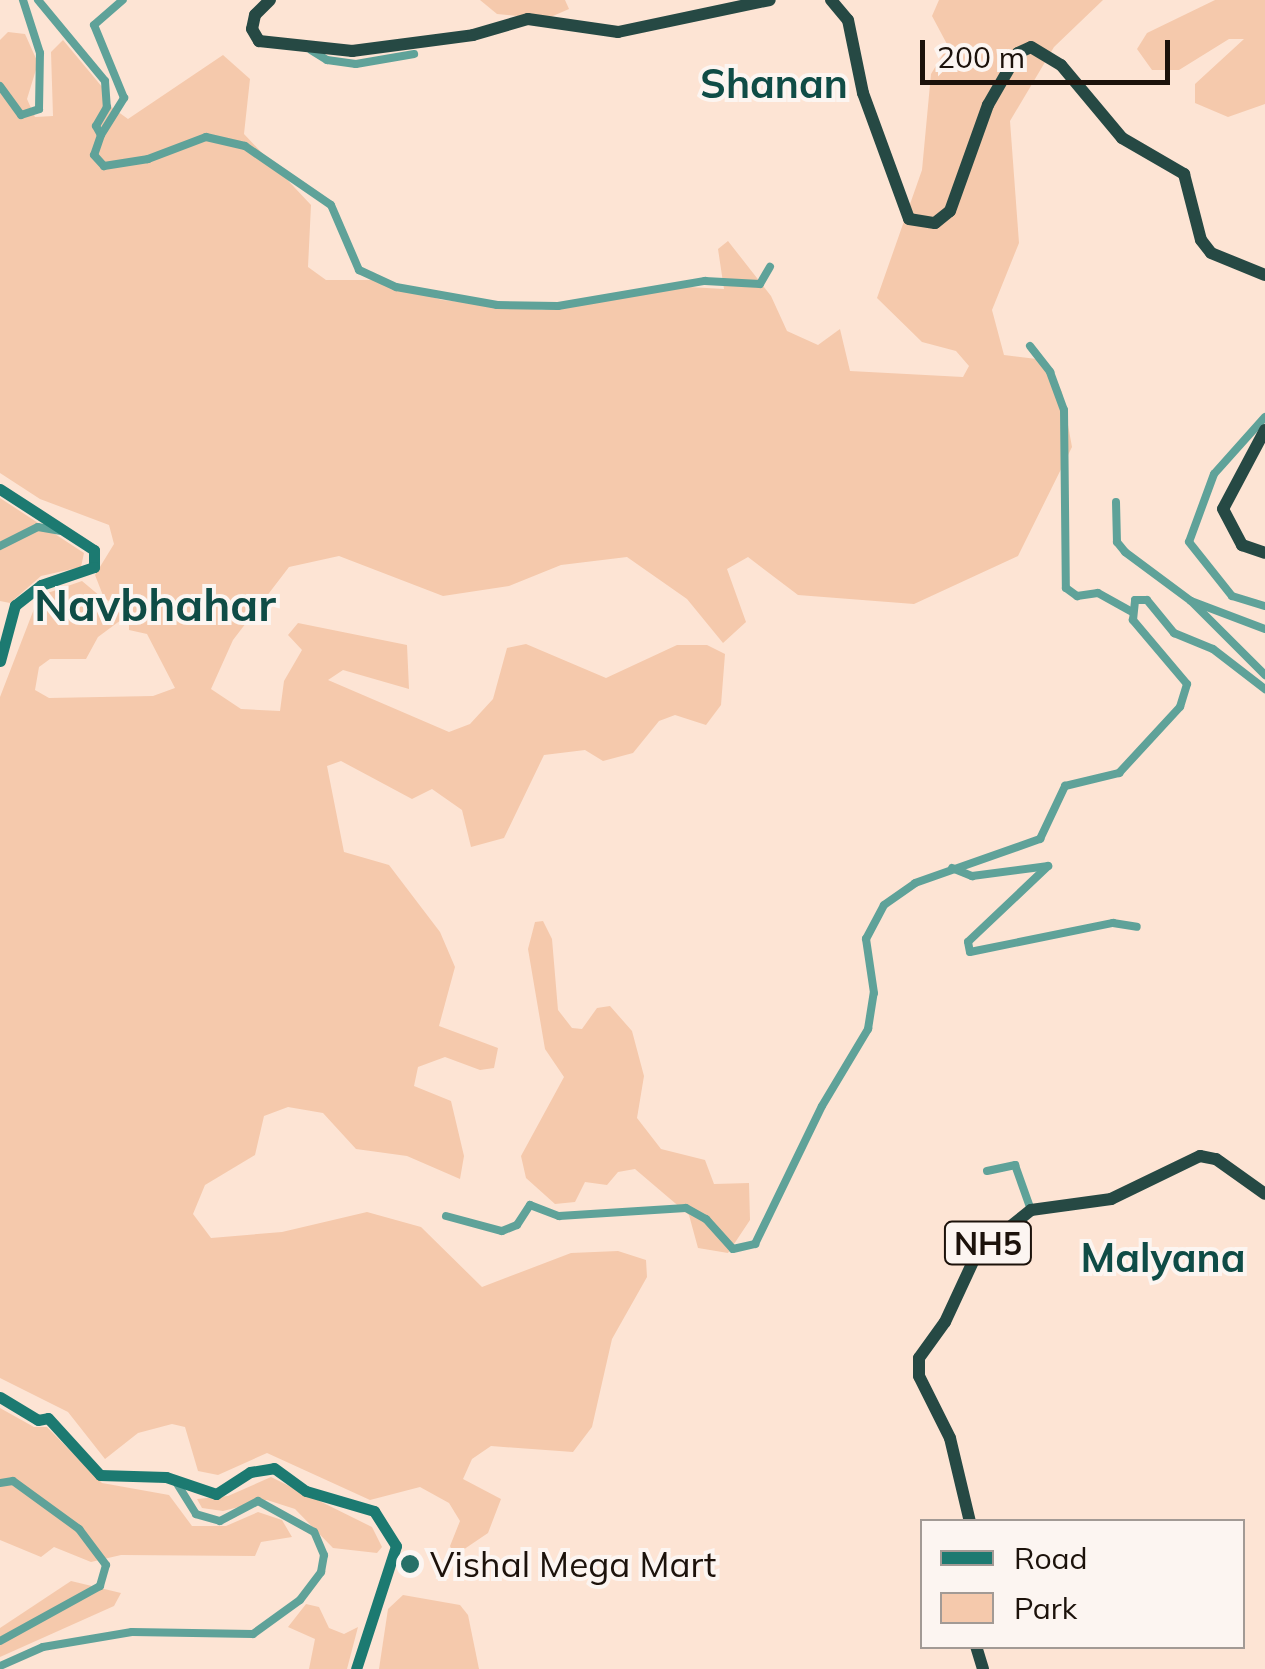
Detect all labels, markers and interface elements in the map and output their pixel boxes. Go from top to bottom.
scale bar [925,20,1175,82]
text: 200 m [937,38,1025,76]
district label: Shanan [700,59,848,107]
district label: Navbhahar [34,578,276,632]
road number: NH5 [943,1216,1033,1270]
district label: Malyana [1080,1233,1246,1281]
legend [920,1519,1245,1649]
text: Road [1014,1539,1088,1577]
place label: Vishal Mega Mart [430,1543,716,1585]
marker: Vishal Mega Mart [399,1553,421,1575]
text: Park [1014,1589,1077,1627]

